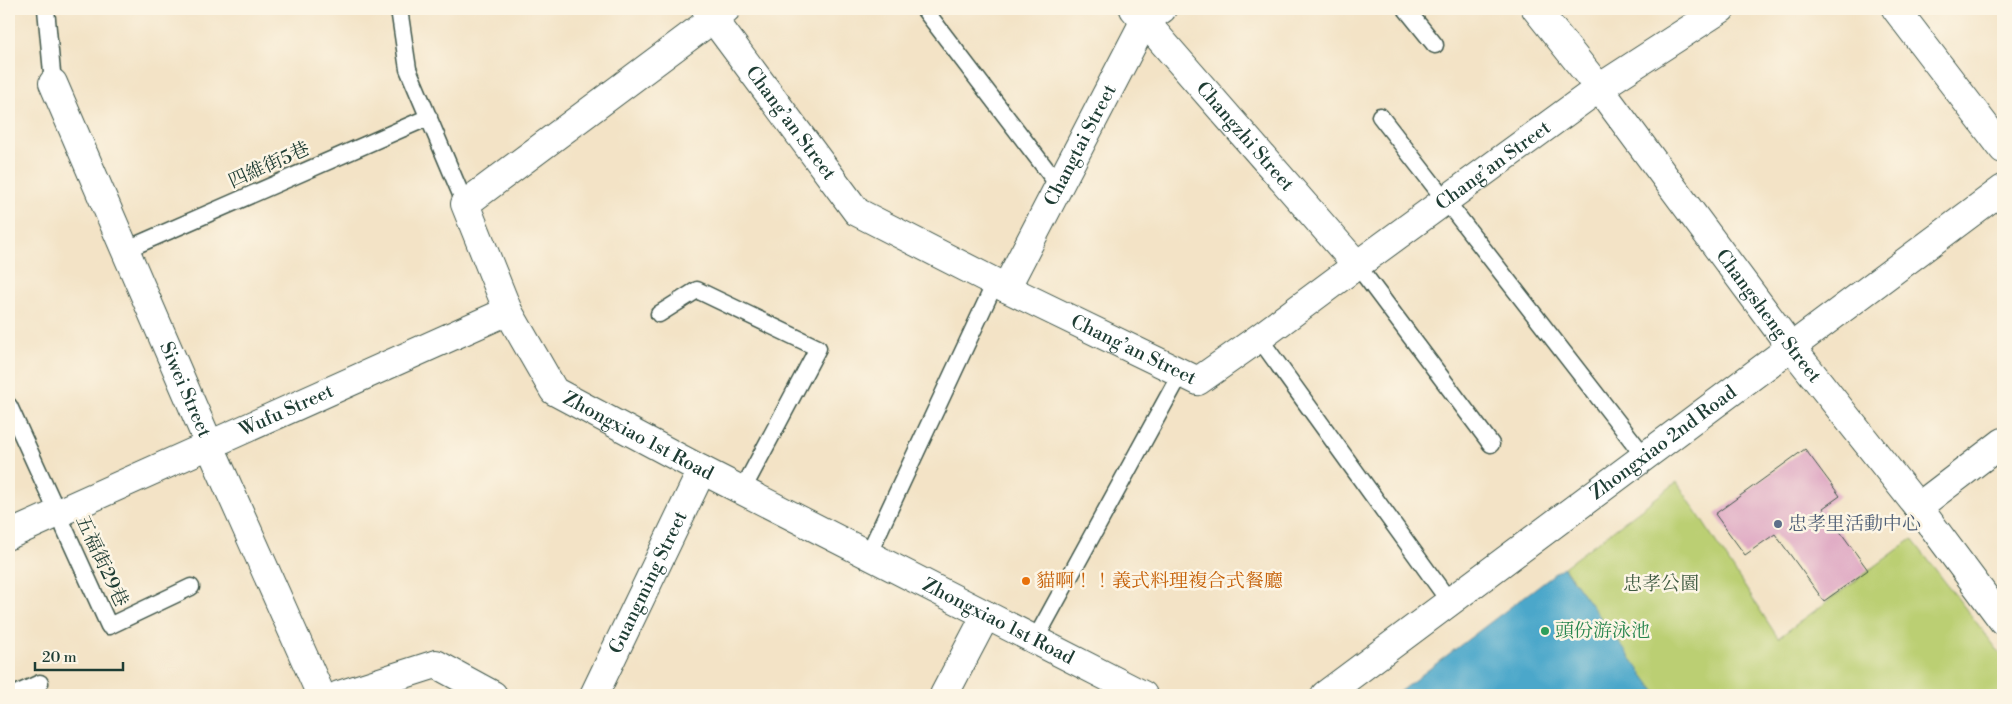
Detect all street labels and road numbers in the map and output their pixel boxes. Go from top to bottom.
street label: Chang’an Street [740,61,841,185]
street label: Changzhi Street [1191,77,1299,196]
street label: Changtai Street [1039,80,1122,210]
street label: Chang’an Street [1431,115,1555,215]
street label: 四維街5巷 [225,136,313,194]
street label: Changsheng Street [1710,244,1827,388]
street label: Chang’an Street [1067,309,1200,390]
street label: Siwei Street [154,338,217,441]
street label: Wufu Street [235,379,337,443]
street label: Zhongxiao 2nd Road [1585,380,1741,505]
street label: Zhongxiao 1st Road [559,386,718,486]
street label: Guangming Street [604,507,693,658]
street label: 五福街29巷 [70,511,134,611]
street label: Zhongxiao 1st Road [919,573,1079,670]

